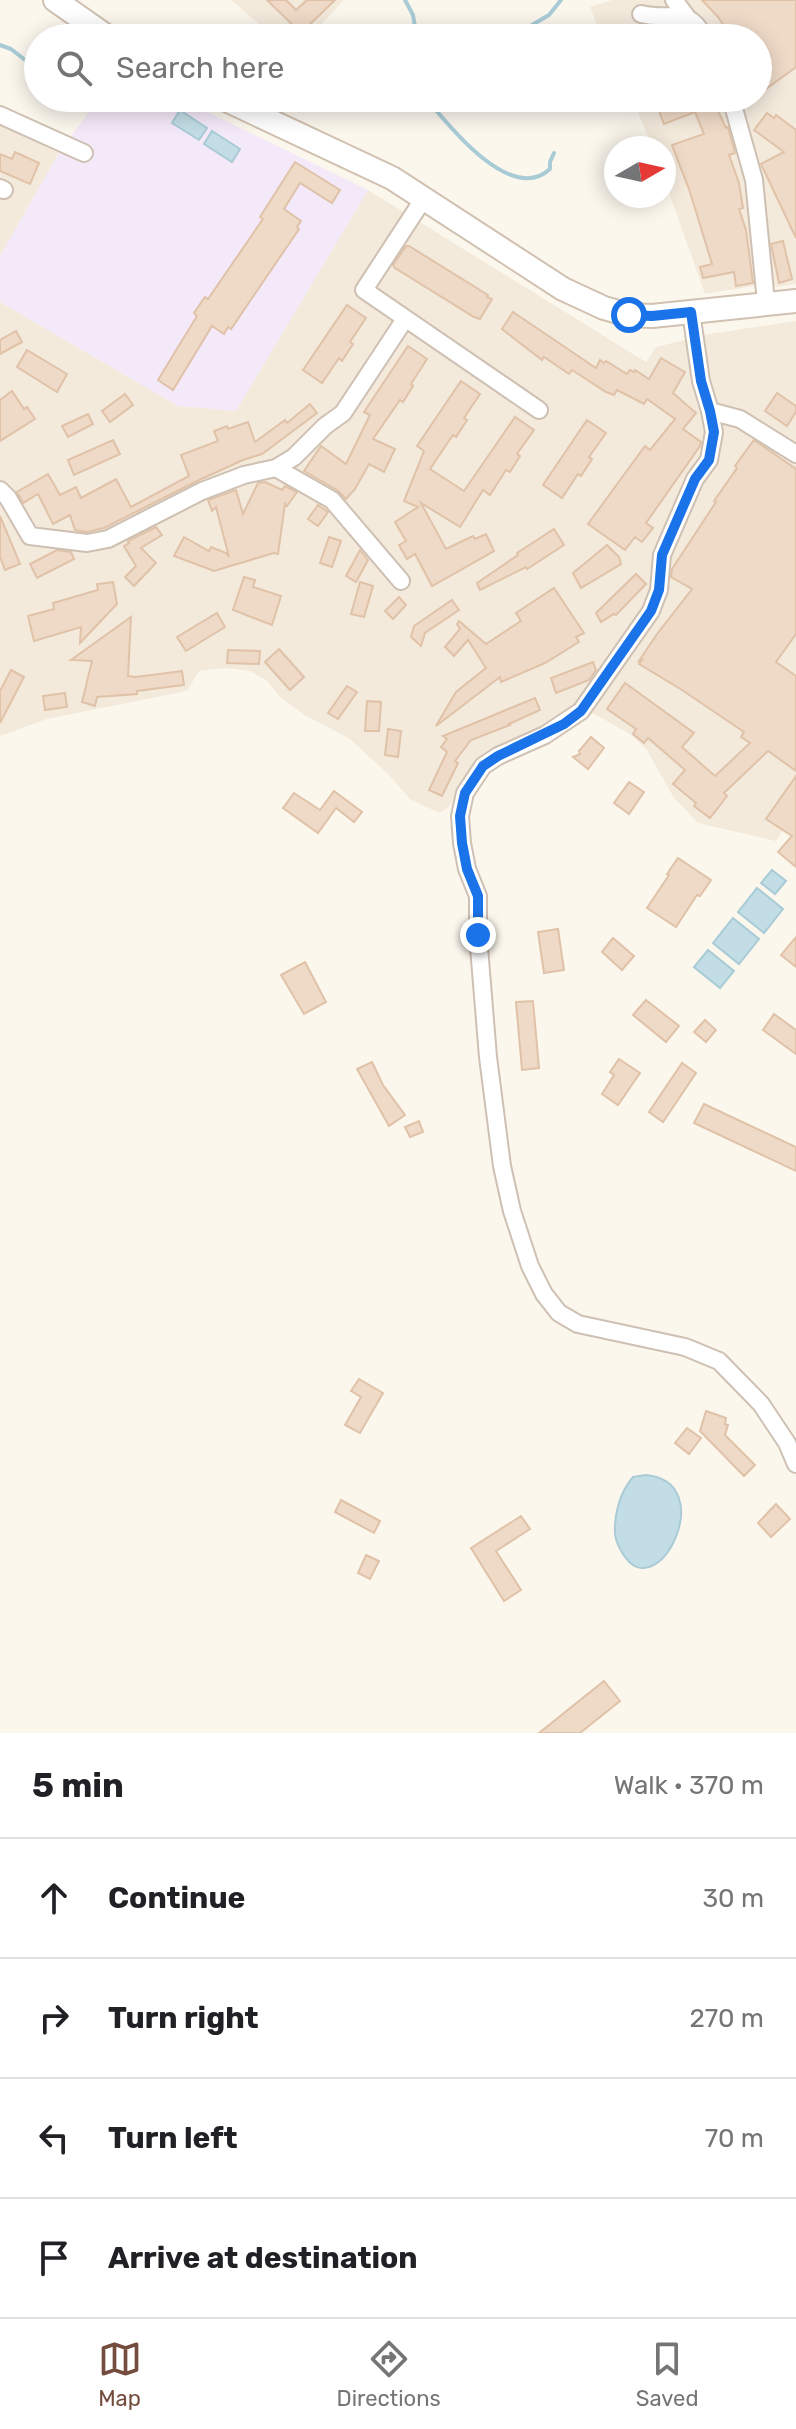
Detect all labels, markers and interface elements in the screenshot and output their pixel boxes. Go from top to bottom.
search box [24,24,772,112]
icon: search [52,46,96,90]
text: Search here [116,50,284,86]
north arrow [604,136,676,208]
route start [611,297,647,333]
route end [460,917,496,953]
text: 5 min [32,1765,124,1806]
text: Walk · 370 m [614,1770,764,1801]
icon: ahead [32,1876,76,1920]
text: Continue [108,1880,245,1916]
text: 30 m [702,1883,764,1914]
icon: right [32,1996,76,2040]
text: Turn right [108,2000,259,2036]
text: 270 m [689,2003,764,2034]
icon: left [32,2116,76,2160]
text: Turn left [108,2120,238,2156]
text: 70 m [705,2123,764,2154]
icon: arrive [32,2236,76,2280]
text: Arrive at destination [108,2240,418,2276]
tab: Map [98,2337,142,2412]
tab: Directions [337,2337,441,2412]
tab: Saved [636,2337,699,2412]

